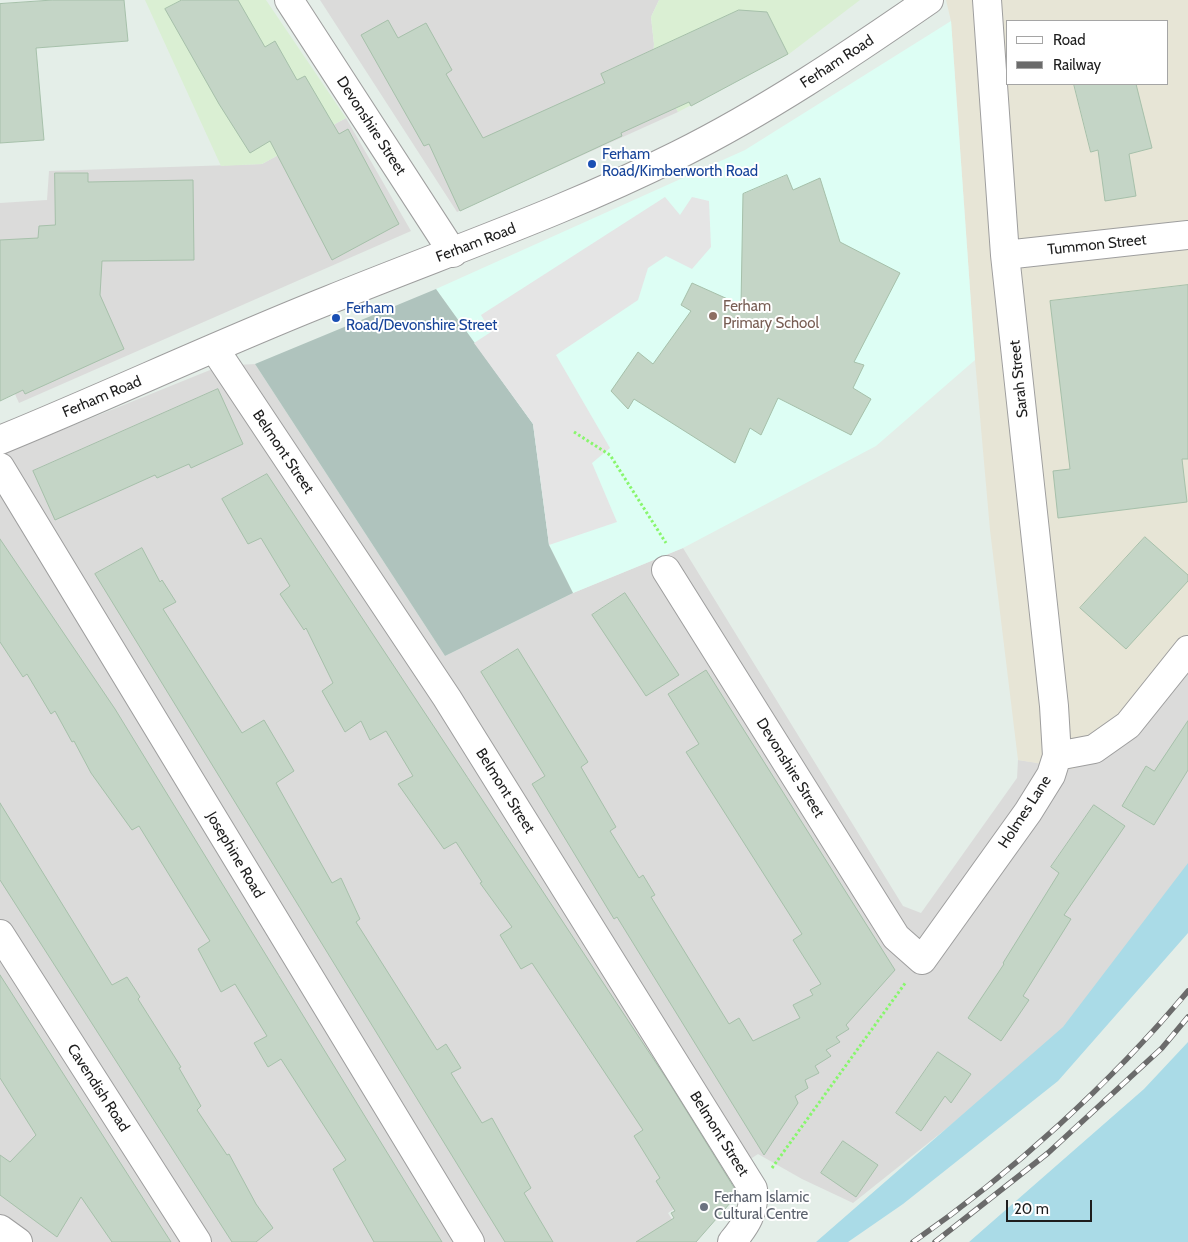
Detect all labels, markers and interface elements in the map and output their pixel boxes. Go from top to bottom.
legend [1006,20,1168,85]
text: Road [1053,31,1086,49]
street label: Ferham Road [797,32,877,92]
text: Railway [1053,56,1101,74]
street label: Devonshire Street [332,73,410,179]
place label: Ferham Road/Kimberworth Road [602,146,758,181]
marker: Ferham Road/Kimberworth Road [586,158,598,170]
street label: Ferham Road [434,220,518,266]
street label: Tummon Street [1047,231,1147,259]
place label: Ferham Primary School [723,298,819,333]
place label: Ferham Road/Devonshire Street [346,300,497,335]
marker: Ferham Primary School [707,310,719,322]
marker: Ferham Road/Devonshire Street [330,312,342,324]
street label: Sarah Street [1006,339,1032,419]
street label: Ferham Road [60,372,144,422]
street label: Belmont Street [248,407,318,497]
street label: Devonshire Street [752,715,828,821]
street label: Belmont Street [472,745,538,837]
street label: Holmes Lane [995,772,1055,852]
street label: Josephine Road [202,809,268,901]
street label: Cavendish Road [63,1041,133,1135]
street label: Belmont Street [686,1088,752,1180]
place label: Ferham Islamic Cultural Centre [714,1189,809,1224]
scale bar [1008,1190,1094,1222]
text: 20 m [1014,1200,1049,1218]
marker: Ferham Islamic Cultural Centre [698,1201,710,1213]

